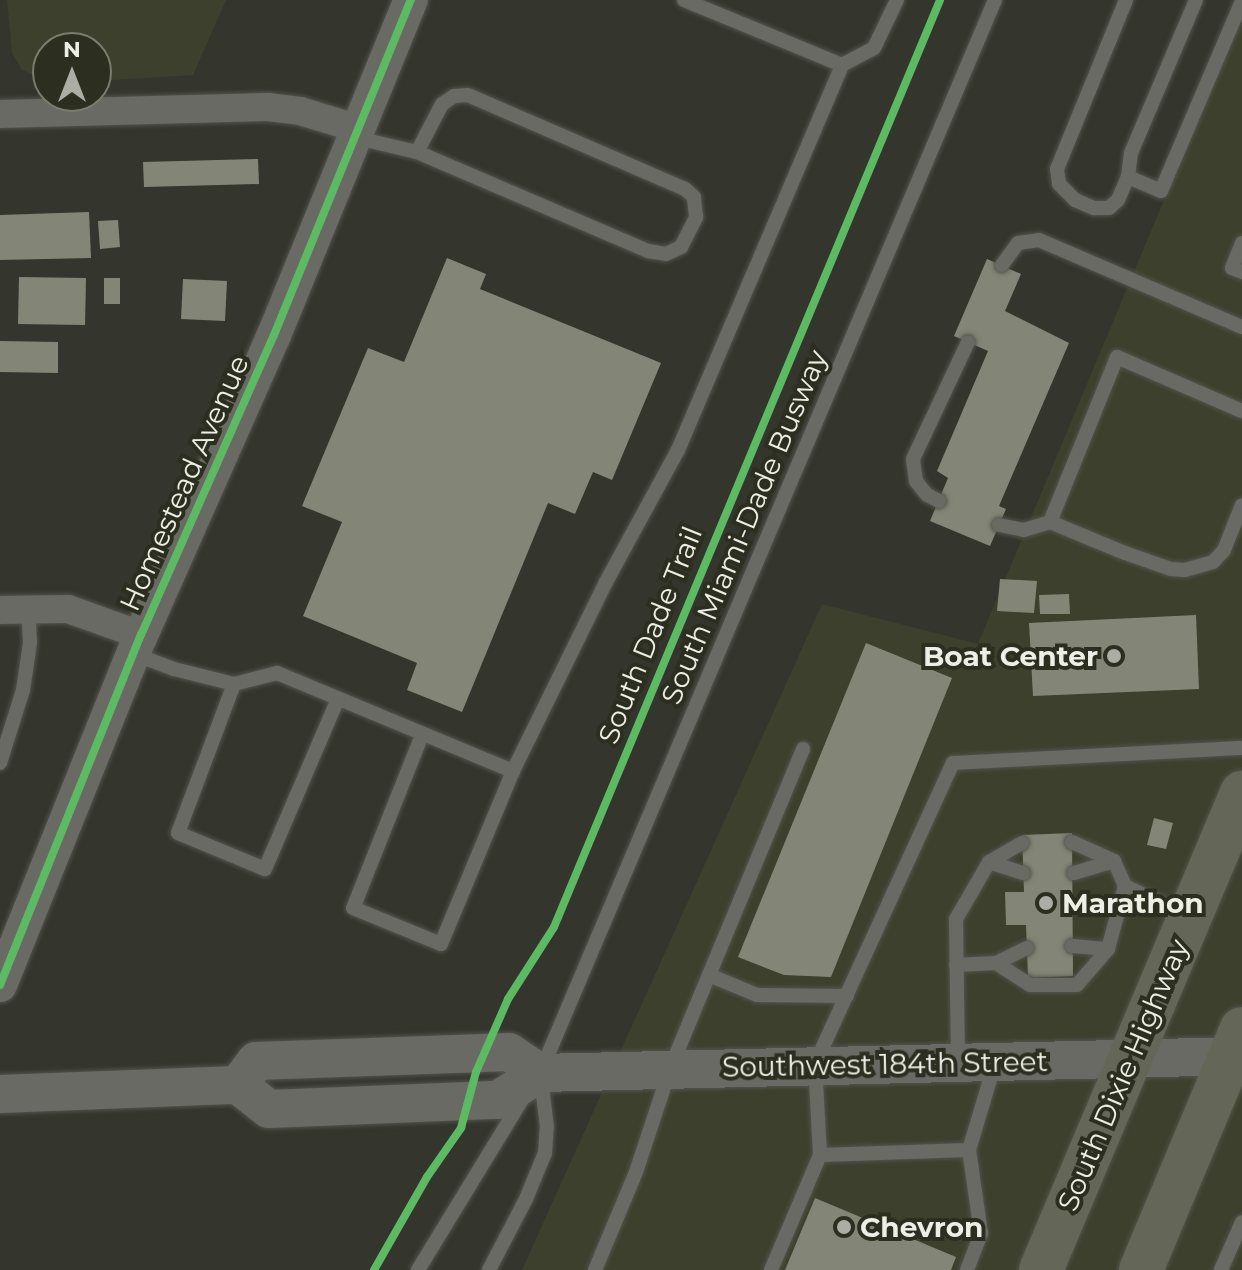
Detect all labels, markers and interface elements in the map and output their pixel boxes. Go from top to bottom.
north arrow [32,32,112,112]
text: N [63,36,81,63]
street label: South Miami-Dade Busway [654,345,834,709]
street label: Homestead Avenue [112,350,256,616]
street label: South Dade Trail [591,521,709,749]
place label: Boat Center [923,639,1098,673]
marker: Boat Center [1105,647,1123,665]
place label: Marathon [1062,886,1204,920]
marker: Marathon [1037,894,1055,912]
street label: South Dixie Highway [1050,934,1196,1216]
street label: Southwest 184th Street [722,1044,1048,1084]
place label: Chevron [860,1210,983,1244]
marker: Chevron [835,1218,853,1236]

